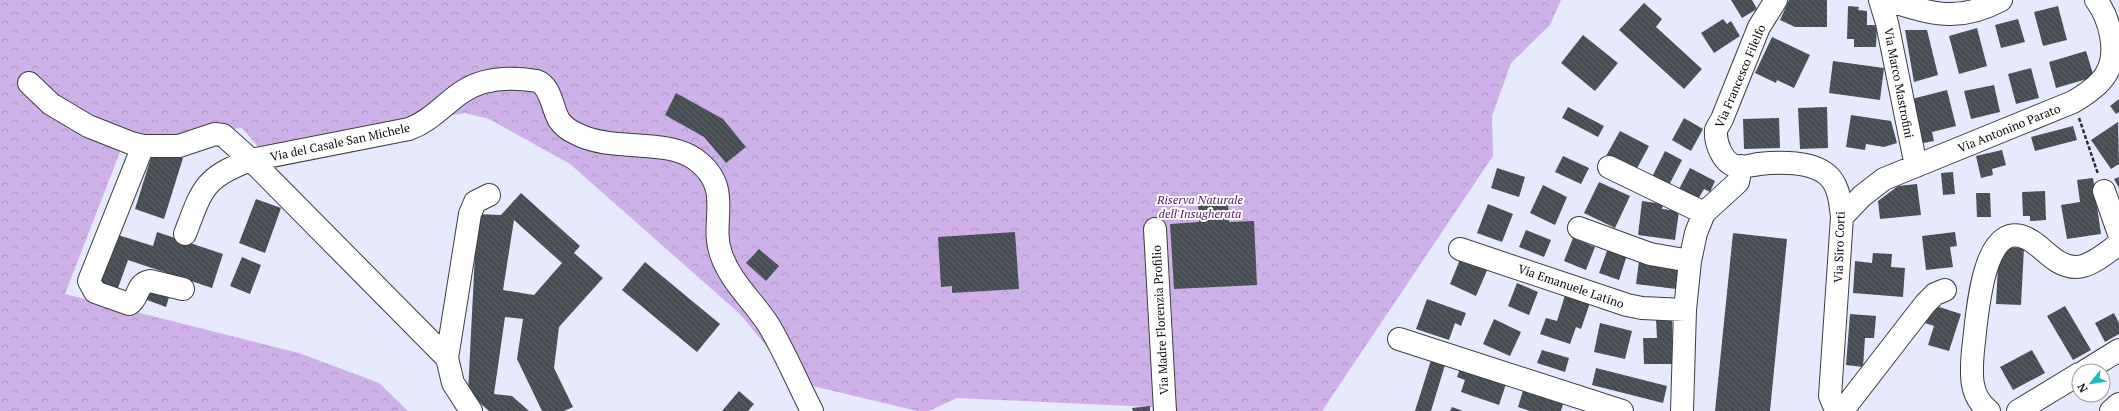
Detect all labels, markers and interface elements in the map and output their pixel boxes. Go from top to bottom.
street label: Via Francesco Filelfo [1711,22,1769,130]
street label: Via Marco Mastrofini [1881,27,1917,140]
street label: Via Antonino Parato [1955,100,2063,155]
street label: Via del Casale San Michele [269,120,411,164]
park label: Riserva Naturale dell'Insugherata [1156,192,1244,221]
street label: Via Siro Corti [1830,210,1848,283]
street label: Via Madre Florenzia Profilio [1149,244,1171,395]
street label: Via Emanuele Latino [1516,261,1626,311]
north arrow [2071,363,2111,403]
text: N [2074,380,2090,395]

